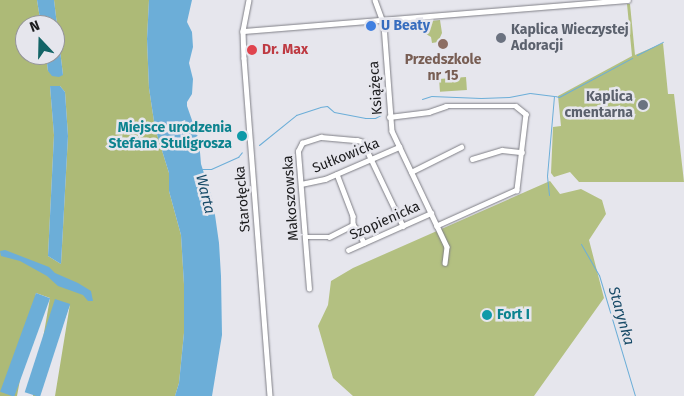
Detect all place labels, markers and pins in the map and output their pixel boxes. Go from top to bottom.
place label: U Beaty [381,18,430,34]
marker: U Beaty [365,20,377,32]
place label: Kaplica Wieczystej Adoracji [511,22,629,54]
marker: Kaplica Wieczystej Adoracji [495,32,507,44]
marker: Przedszkole nr 15 [437,38,449,50]
place label: Dr. Max [262,42,308,58]
marker: Dr. Max [246,44,258,56]
place label: Przedszkole nr 15 [405,52,481,84]
place label: Kaplica cmentarna [564,89,633,121]
marker: Kaplica cmentarna [637,99,649,111]
place label: Miejsce urodzenia Stefana Stuligrosza [108,120,232,152]
marker: Miejsce urodzenia Stefana Stuligrosza [236,130,248,142]
place label: Fort I [497,307,530,323]
marker: Fort I [481,309,493,321]

